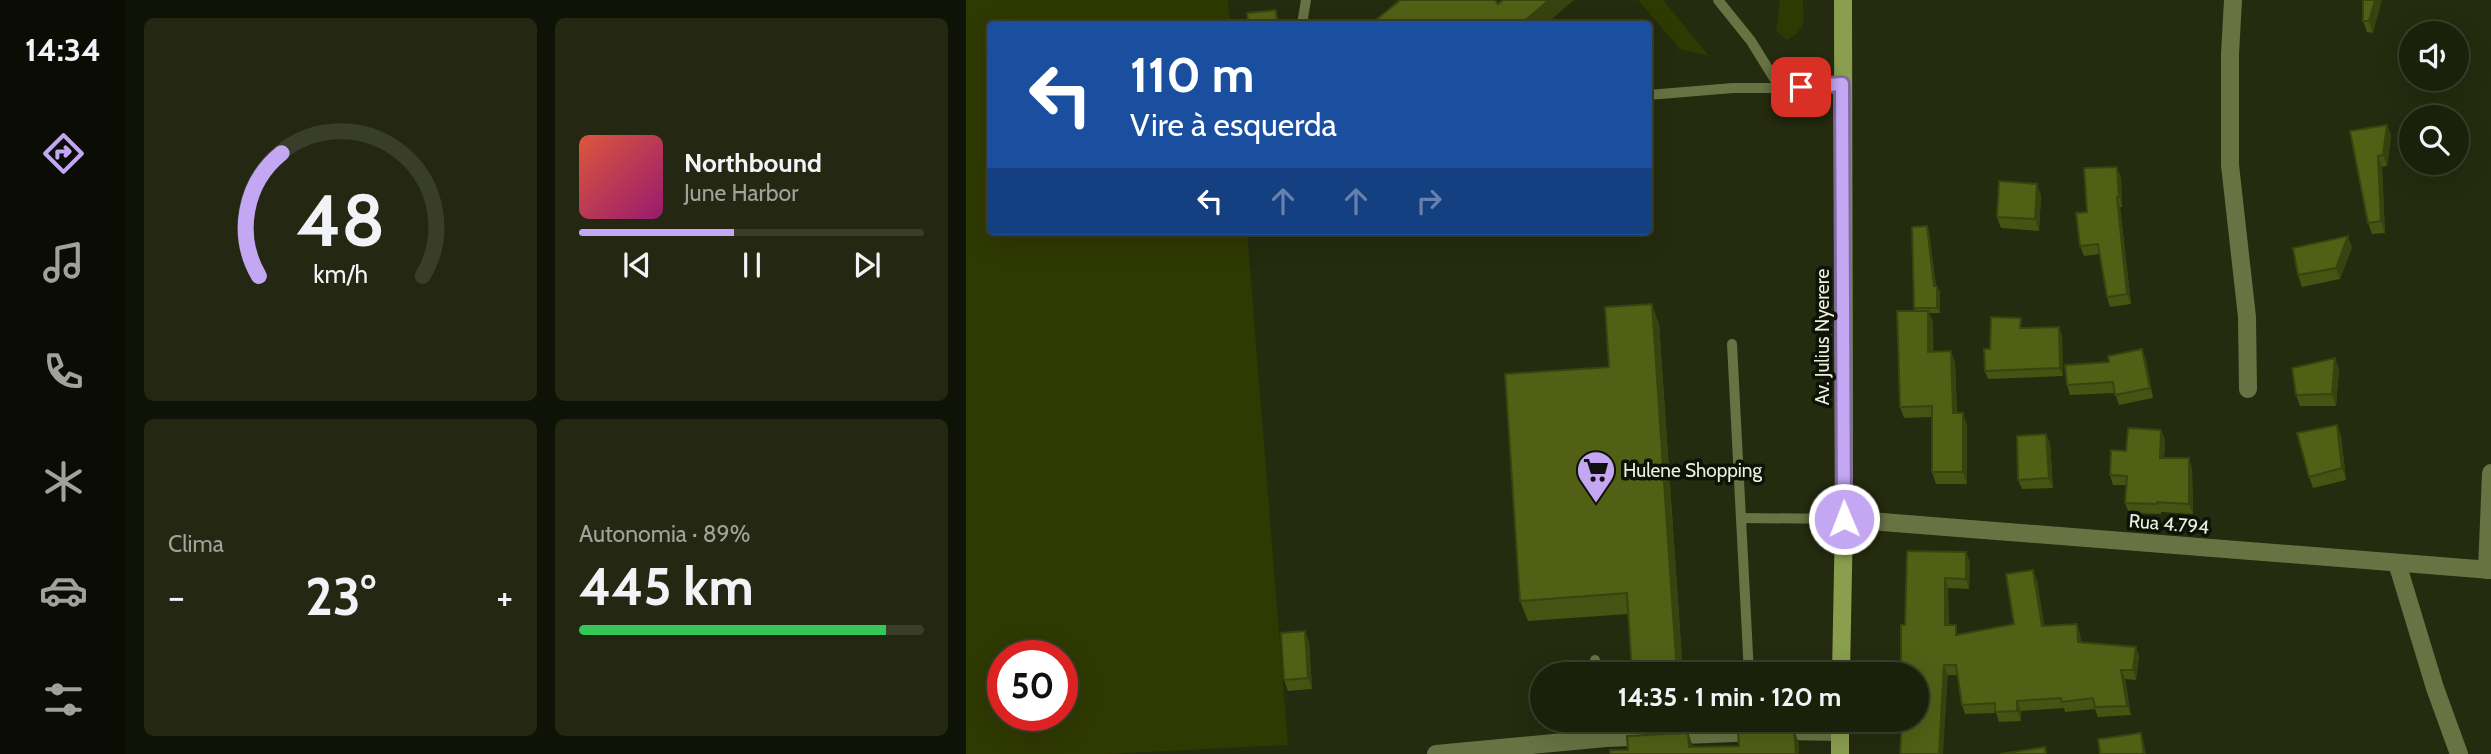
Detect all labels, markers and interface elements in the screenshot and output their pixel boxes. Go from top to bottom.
map controls [2399,21,2469,175]
button: sound [2399,21,2469,91]
text: 14:34 [25,30,101,69]
text: 110 m [1130,45,1254,104]
icon: left [1015,49,1106,140]
pin [1771,57,1831,117]
icon: arrive [1782,68,1820,106]
text: Vire à esquerda [1130,105,1337,144]
button: search [2399,105,2469,175]
icon: directions [39,129,88,178]
text: Northbound [684,147,822,179]
text: 48 [296,176,385,264]
text: June Harbor [684,179,798,207]
icon: left [1191,182,1229,220]
icon: ahead [1264,182,1302,220]
icon: ahead [1337,182,1375,220]
icon: right [1410,182,1448,220]
icon: music [39,238,88,287]
icon: previous [618,246,656,284]
icon: pause [733,246,771,284]
icon: next [848,246,886,284]
text: km/h [313,259,368,289]
street label: Av. Julius Nyerere [1811,268,1834,405]
icon: phone [39,347,88,396]
supermarket icon: Hulene Shopping [1575,449,1617,504]
icon: climate [39,457,88,506]
place label: Hulene Shopping [1623,459,1762,482]
position arrow [1807,482,1881,556]
street label: Rua 4.794 [2128,509,2210,539]
text: Autonomia · 89% [579,520,750,548]
text: Clima [168,530,224,558]
text: 445 km [579,555,754,618]
text: 23° [305,565,376,628]
icon: car [39,566,88,615]
text: − [168,573,185,620]
text: + [496,573,513,620]
speed limit sign: 50 [987,640,1078,731]
icon: filters [39,675,88,724]
text: 14:35 · 1 min · 120 m [1618,681,1841,713]

